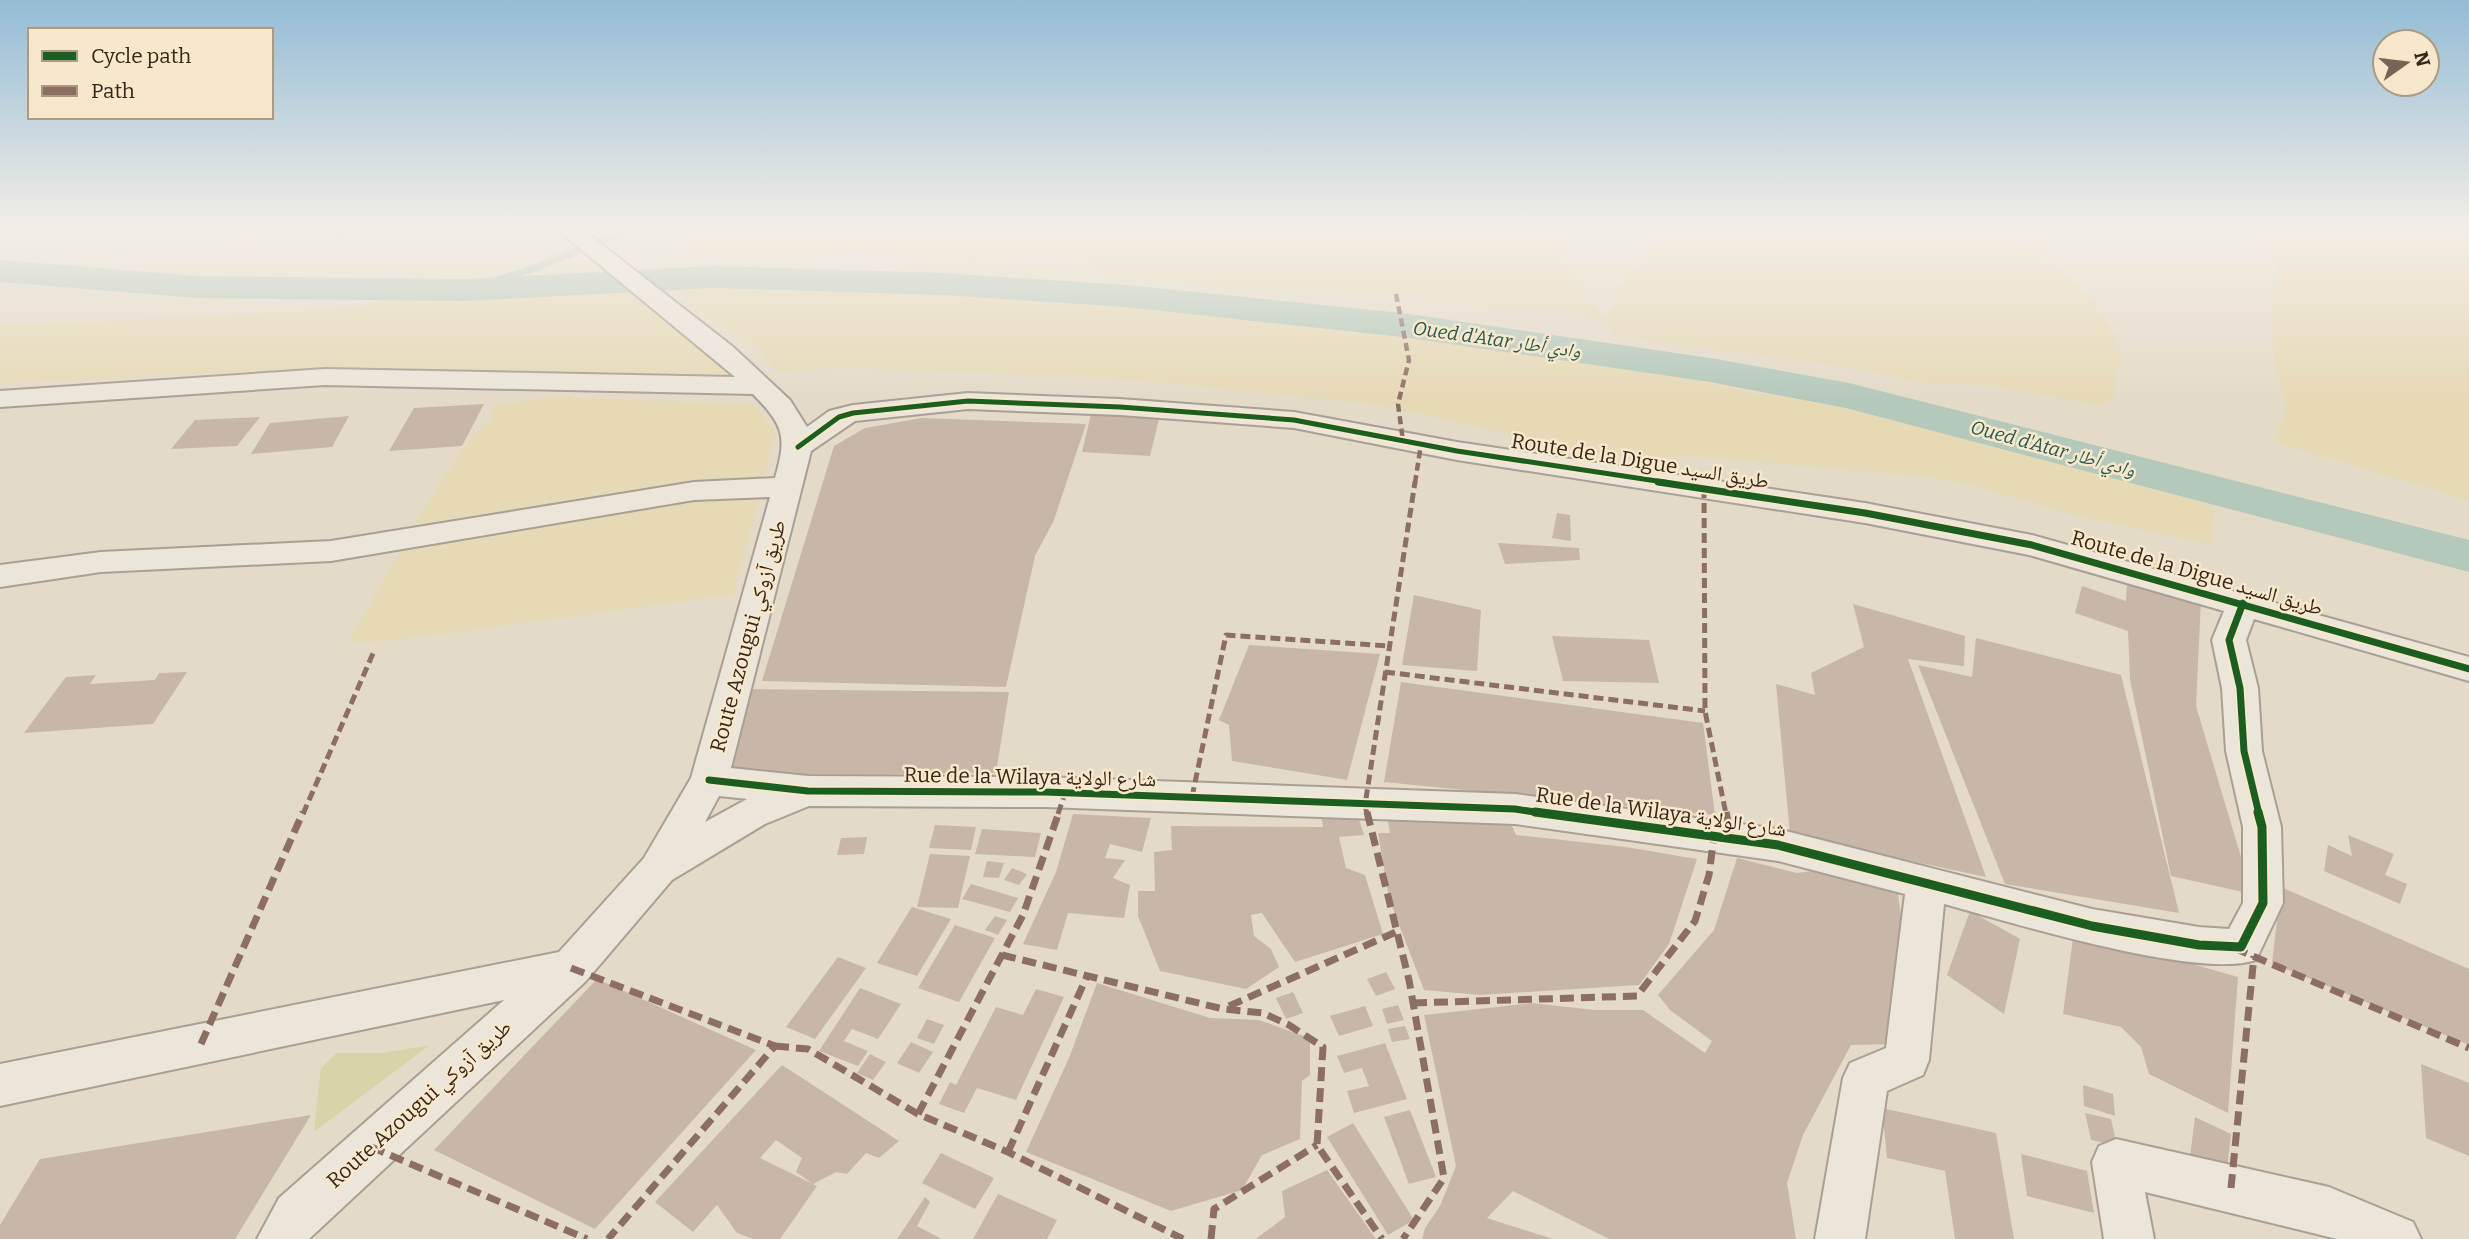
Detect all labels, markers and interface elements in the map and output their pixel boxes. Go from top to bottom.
legend [28,28,273,119]
north arrow [2371,28,2441,98]
text: Cycle path [91,43,191,69]
text: N [2409,49,2435,69]
text: Path [91,78,135,104]
water label: Oued d'Atar وادي أطار [1411,316,1582,366]
water label: Oued d'Atar وادي أطار [1967,415,2138,485]
street label: Route de la Digue طريق السيد [1509,428,1771,494]
street label: Route Azougui طريق آزوكي [704,517,795,756]
street label: Route de la Digue طريق السيد [2068,525,2326,621]
street label: Rue de la Wilaya شارع الولاية [904,762,1156,792]
street label: Rue de la Wilaya شارع الولاية [1534,782,1788,842]
street label: Route Azougui طريق آزوكي [321,1014,519,1196]

